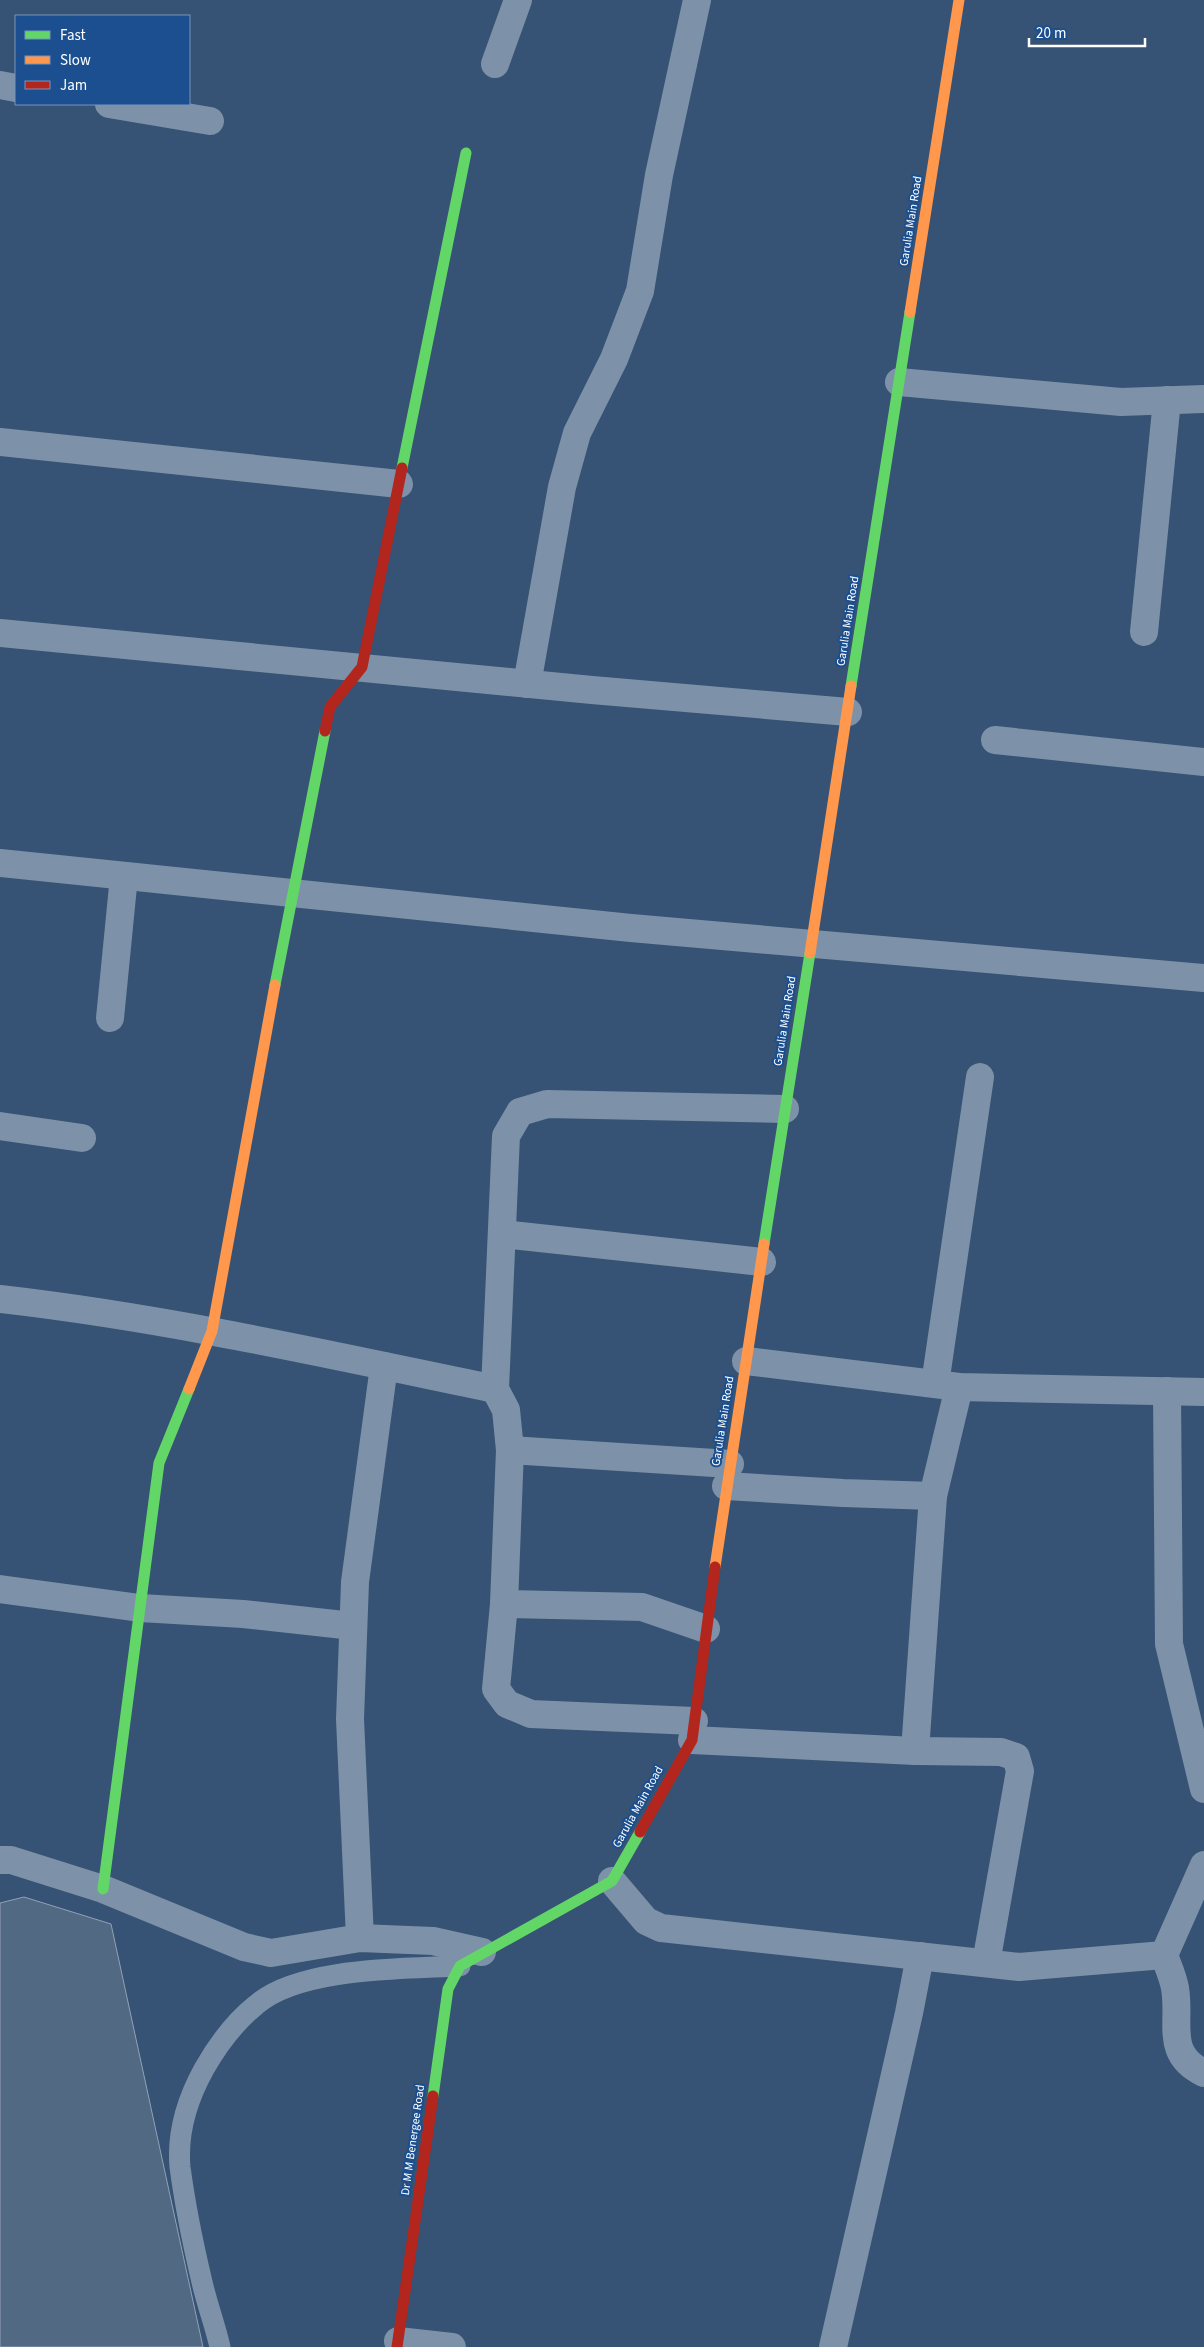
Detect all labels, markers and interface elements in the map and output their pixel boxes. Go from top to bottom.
legend [15,15,190,105]
scale bar [1029,15,1145,47]
text: 20 m [1036,23,1066,44]
text: Fast [60,25,86,46]
text: Slow [60,50,91,71]
text: Jam [60,75,87,96]
street label: Garulia Main Road [895,175,927,267]
street label: Garulia Main Road [832,575,864,667]
street label: Garulia Main Road [769,975,801,1067]
street label: Garulia Main Road [707,1375,739,1467]
street label: Garulia Main Road [608,1763,668,1851]
street label: Dr M M Benergee Road [397,2084,429,2196]

